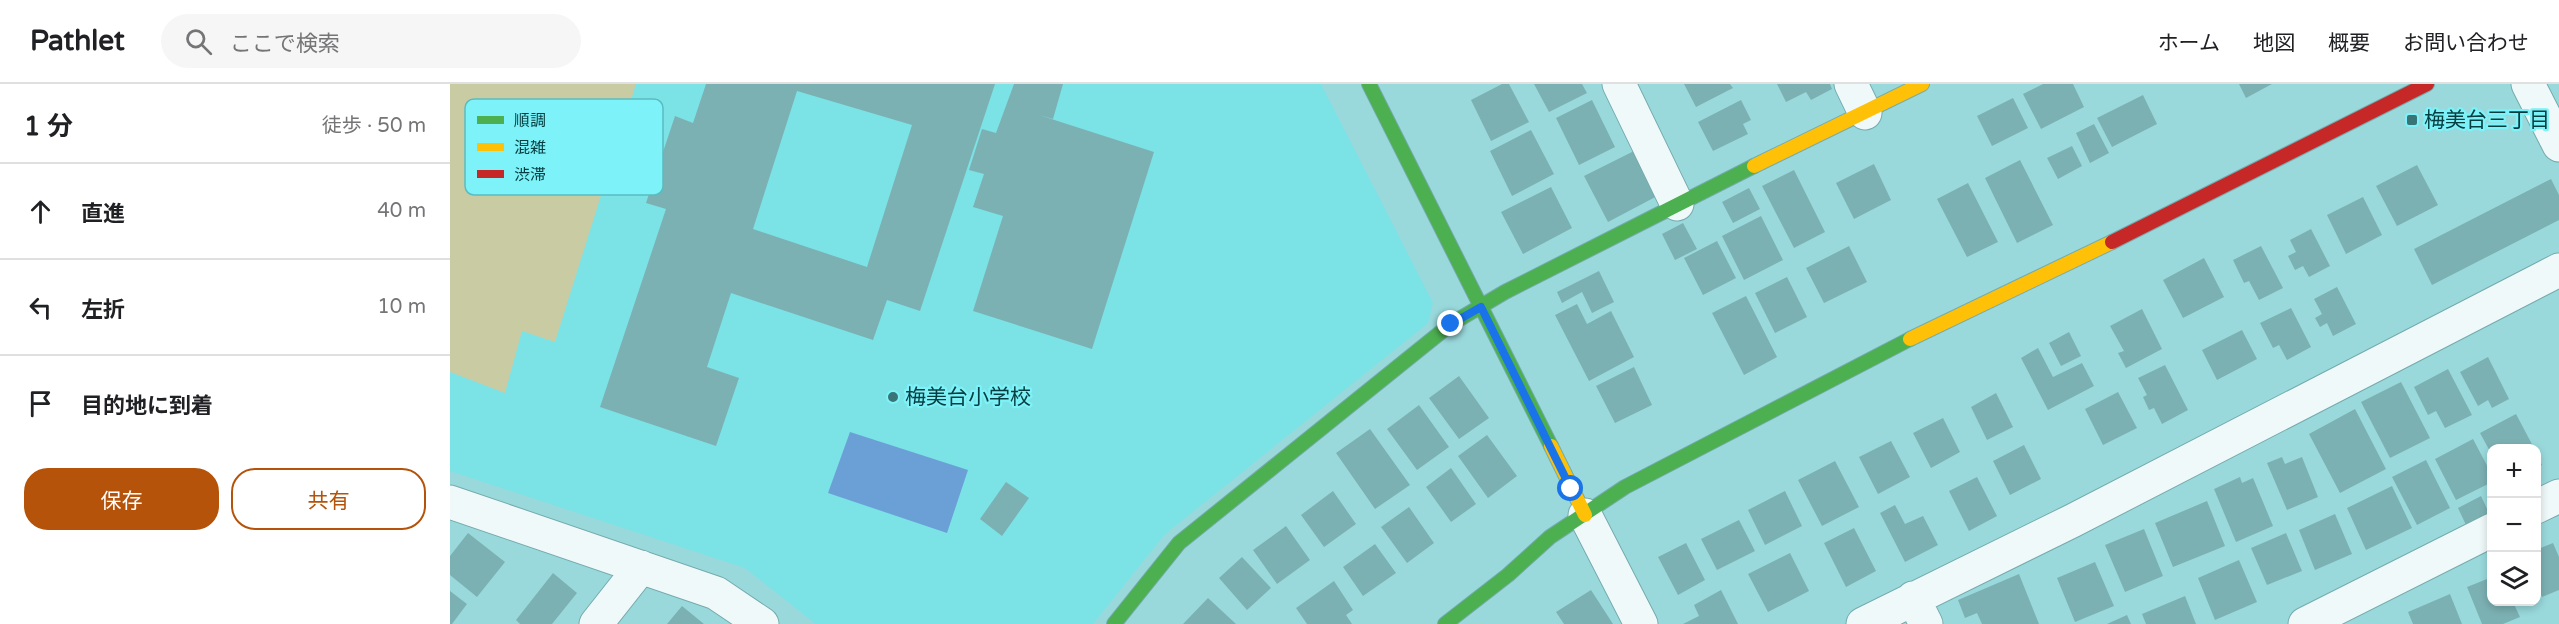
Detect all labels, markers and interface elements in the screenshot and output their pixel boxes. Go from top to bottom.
search box [161,14,581,68]
text: Pathlet [30,24,125,58]
icon: search [182,25,215,58]
text: ここで検索 [230,31,340,57]
text: ホーム [2158,31,2220,56]
text: 地図 [2253,31,2295,56]
text: 概要 [2328,31,2370,56]
text: お問い合わせ [2403,31,2529,56]
legend [465,99,663,195]
place label: 梅美台三丁目 [2424,108,2550,133]
text: 1 分 [24,111,73,142]
text: 順調 [514,111,546,131]
marker: 梅美台三丁目 [2405,113,2419,127]
text: 徒歩 · 50 m [322,114,426,138]
text: 混雑 [514,138,546,158]
text: 渋滞 [514,165,546,185]
icon: ahead [24,195,57,228]
text: 40 m [377,199,426,223]
text: 直進 [81,201,125,227]
icon: left [24,291,57,324]
text: 10 m [377,295,426,319]
text: 左折 [81,297,125,323]
route end [1437,310,1463,336]
place label: 梅美台小学校 [905,385,1031,410]
icon: arrive [24,387,57,420]
marker: 梅美台小学校 [886,390,900,404]
text: 目的地に到着 [81,393,213,419]
map controls [2487,444,2541,606]
button: + [2487,444,2541,498]
button: 保存 [24,468,219,530]
button: 共有 [231,468,426,530]
route start [1557,475,1583,501]
button: − [2487,498,2541,552]
button: layers [2487,552,2541,606]

